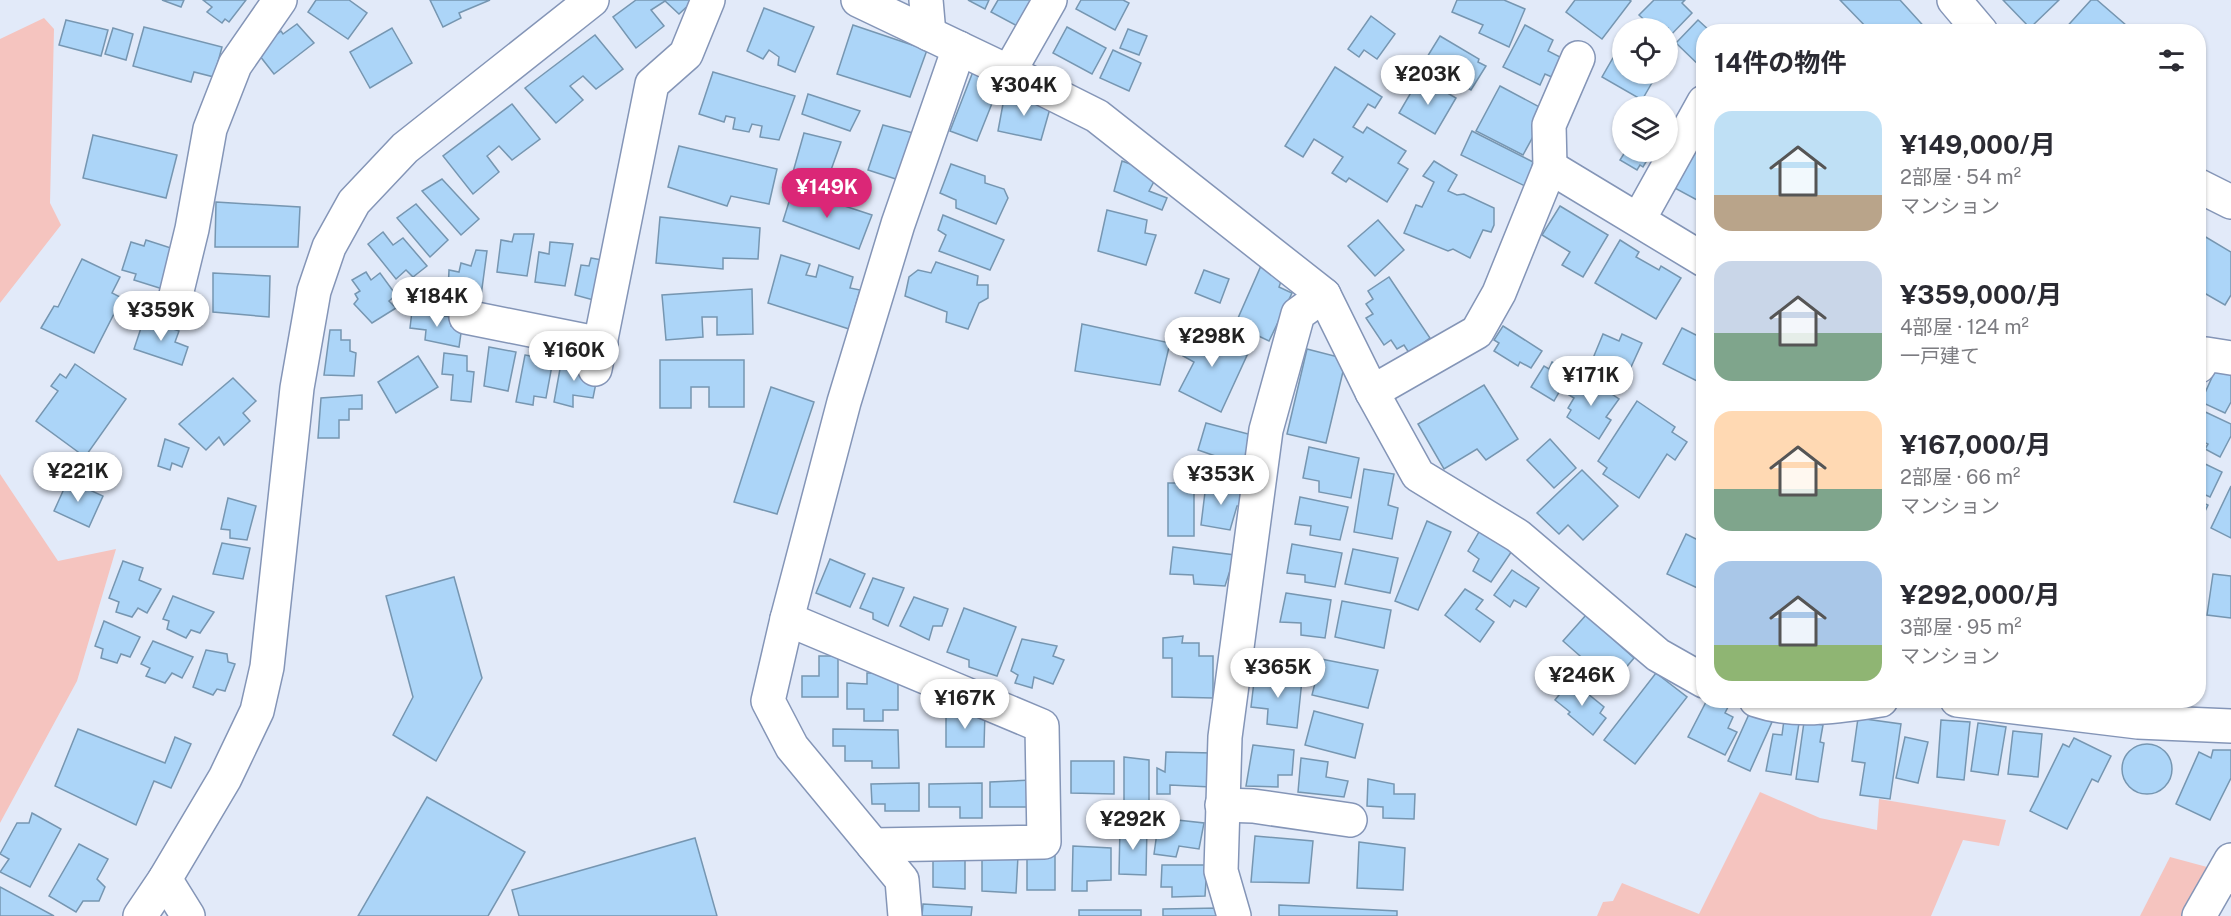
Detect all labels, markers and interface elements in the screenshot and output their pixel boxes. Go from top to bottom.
map controls [1612,18,1678,162]
button: locate [1612,18,1678,84]
icon: filters [2155,44,2188,77]
text: 14件の物件 [1714,47,1846,78]
pin: ¥203K [1386,55,1470,106]
text: ¥203K [1395,62,1461,86]
pin: ¥304K [982,66,1066,117]
text: ¥304K [991,73,1057,97]
button: layers [1612,96,1678,162]
text: ¥149,000/月 [1900,129,2056,160]
icon: home [1762,135,1834,207]
text: 2部屋 · 54 m² [1900,165,2021,189]
pin: ¥149K [785,168,869,219]
text: ¥149K [796,175,858,199]
text: マンション [1900,194,2000,218]
pin: ¥184K [395,277,479,328]
text: ¥359,000/月 [1900,279,2062,310]
text: ¥184K [406,284,468,308]
icon: home [1762,285,1834,357]
pin: ¥359K [119,291,203,342]
text: ¥359K [127,298,195,322]
text: 4部屋 · 124 m² [1900,315,2029,339]
pin: ¥298K [1170,317,1254,368]
text: ¥298K [1179,324,1245,348]
pin: ¥160K [532,331,616,382]
text: ¥160K [543,338,605,362]
text: 一戸建て [1900,344,1980,368]
pin: ¥171K [1549,356,1633,407]
text: ¥171K [1562,363,1620,387]
text: ¥167,000/月 [1900,429,2052,460]
icon: home [1762,435,1834,507]
pin: ¥221K [36,452,120,503]
pin: ¥353K [1179,455,1263,506]
text: ¥221K [47,459,109,483]
text: ¥353K [1187,462,1255,486]
text: 2部屋 · 66 m² [1900,465,2020,489]
text: マンション [1900,494,2000,518]
text: ¥292,000/月 [1900,579,2061,610]
icon: home [1762,585,1834,657]
text: 3部屋 · 95 m² [1900,615,2022,639]
text: マンション [1900,644,2000,668]
pin: ¥365K [1236,648,1320,699]
text: ¥365K [1244,655,1312,679]
pin: ¥246K [1540,656,1624,707]
text: ¥246K [1549,663,1615,687]
pin: ¥167K [923,679,1007,730]
text: ¥167K [934,686,996,710]
pin: ¥292K [1091,800,1175,851]
text: ¥292K [1100,807,1166,831]

